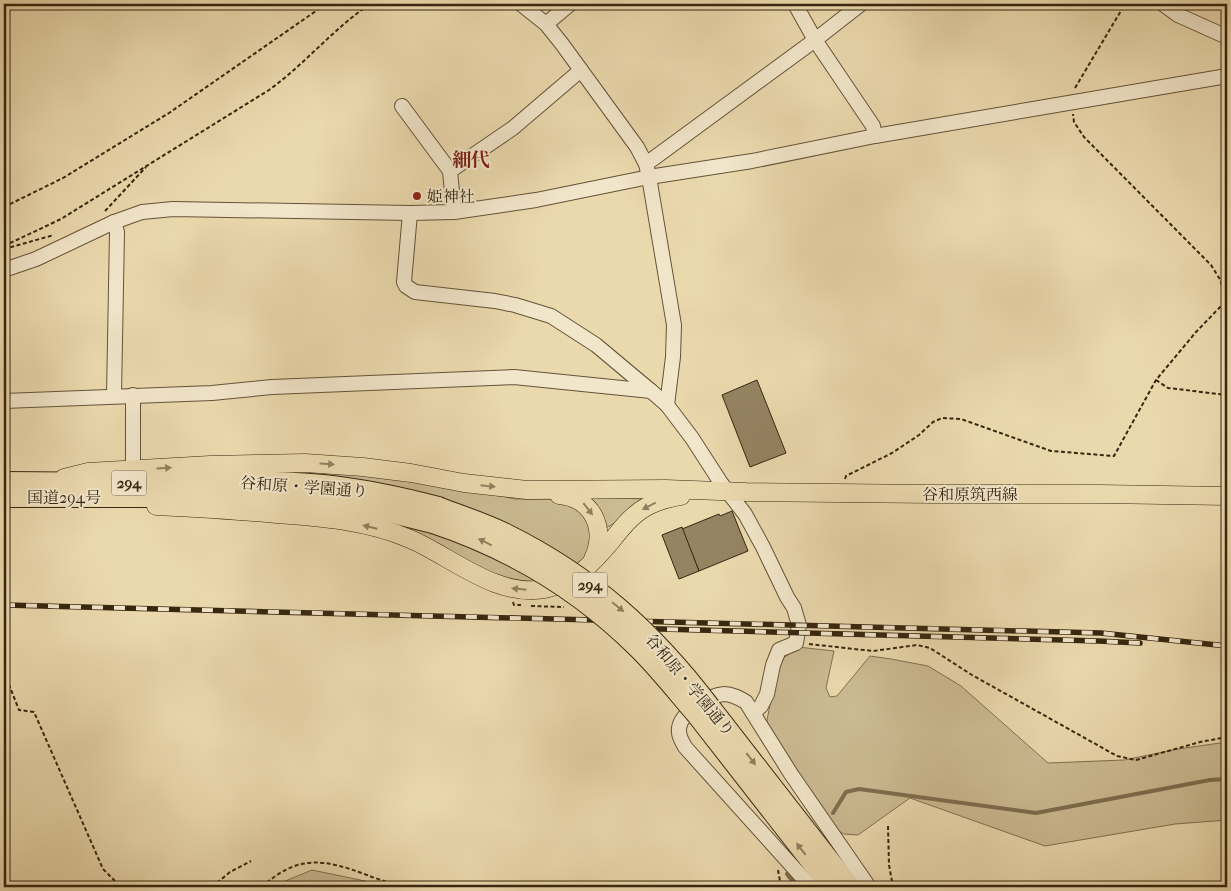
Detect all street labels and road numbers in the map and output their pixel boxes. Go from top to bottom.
road number: 294 [112,470,146,496]
street label: 谷和原・学園通り [239,473,369,501]
street label: 谷和原筑西線 [922,485,1018,504]
street label: 国道294号 [27,488,101,507]
road number: 294 [572,572,608,598]
street label: 谷和原・学園通り [642,630,738,740]

